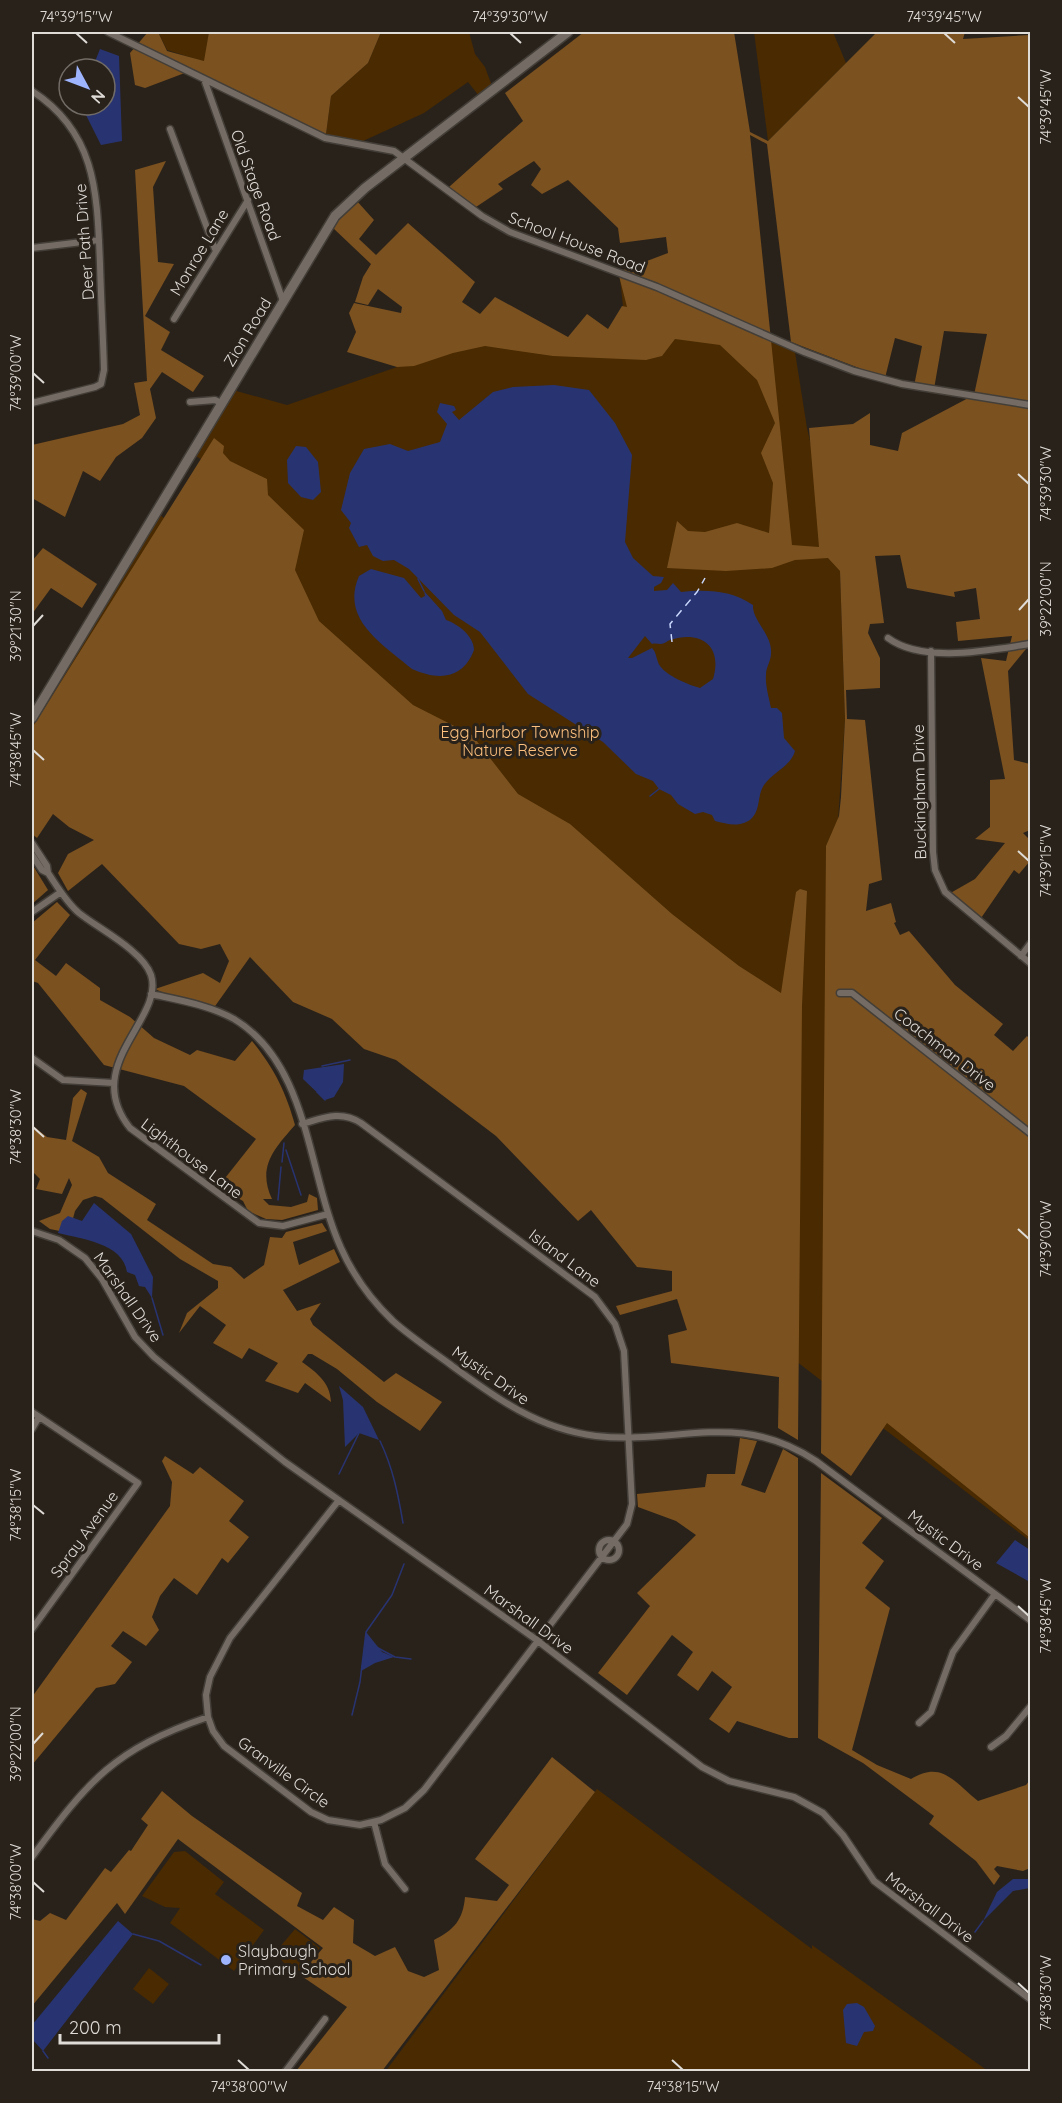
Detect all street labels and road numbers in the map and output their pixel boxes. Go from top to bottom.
street label: Old Stage Road [227,127,285,243]
street label: Deer Path Drive [70,183,98,301]
street label: Monroe Lane [165,205,233,299]
street label: School House Road [506,207,648,277]
street label: Zion Road [219,294,275,370]
street label: Buckingham Drive [908,724,930,860]
street label: Coachman Drive [890,1003,1000,1095]
street label: Lighthouse Lane [137,1113,247,1203]
street label: Island Lane [525,1225,605,1291]
street label: Marshall Drive [90,1248,166,1346]
street label: Mystic Drive [449,1341,533,1409]
street label: Spray Avenue [46,1487,122,1581]
street label: Mystic Drive [904,1505,988,1575]
street label: Marshall Drive [480,1580,578,1658]
street label: Granville Circle [234,1732,334,1812]
street label: Marshall Drive [882,1867,978,1947]

